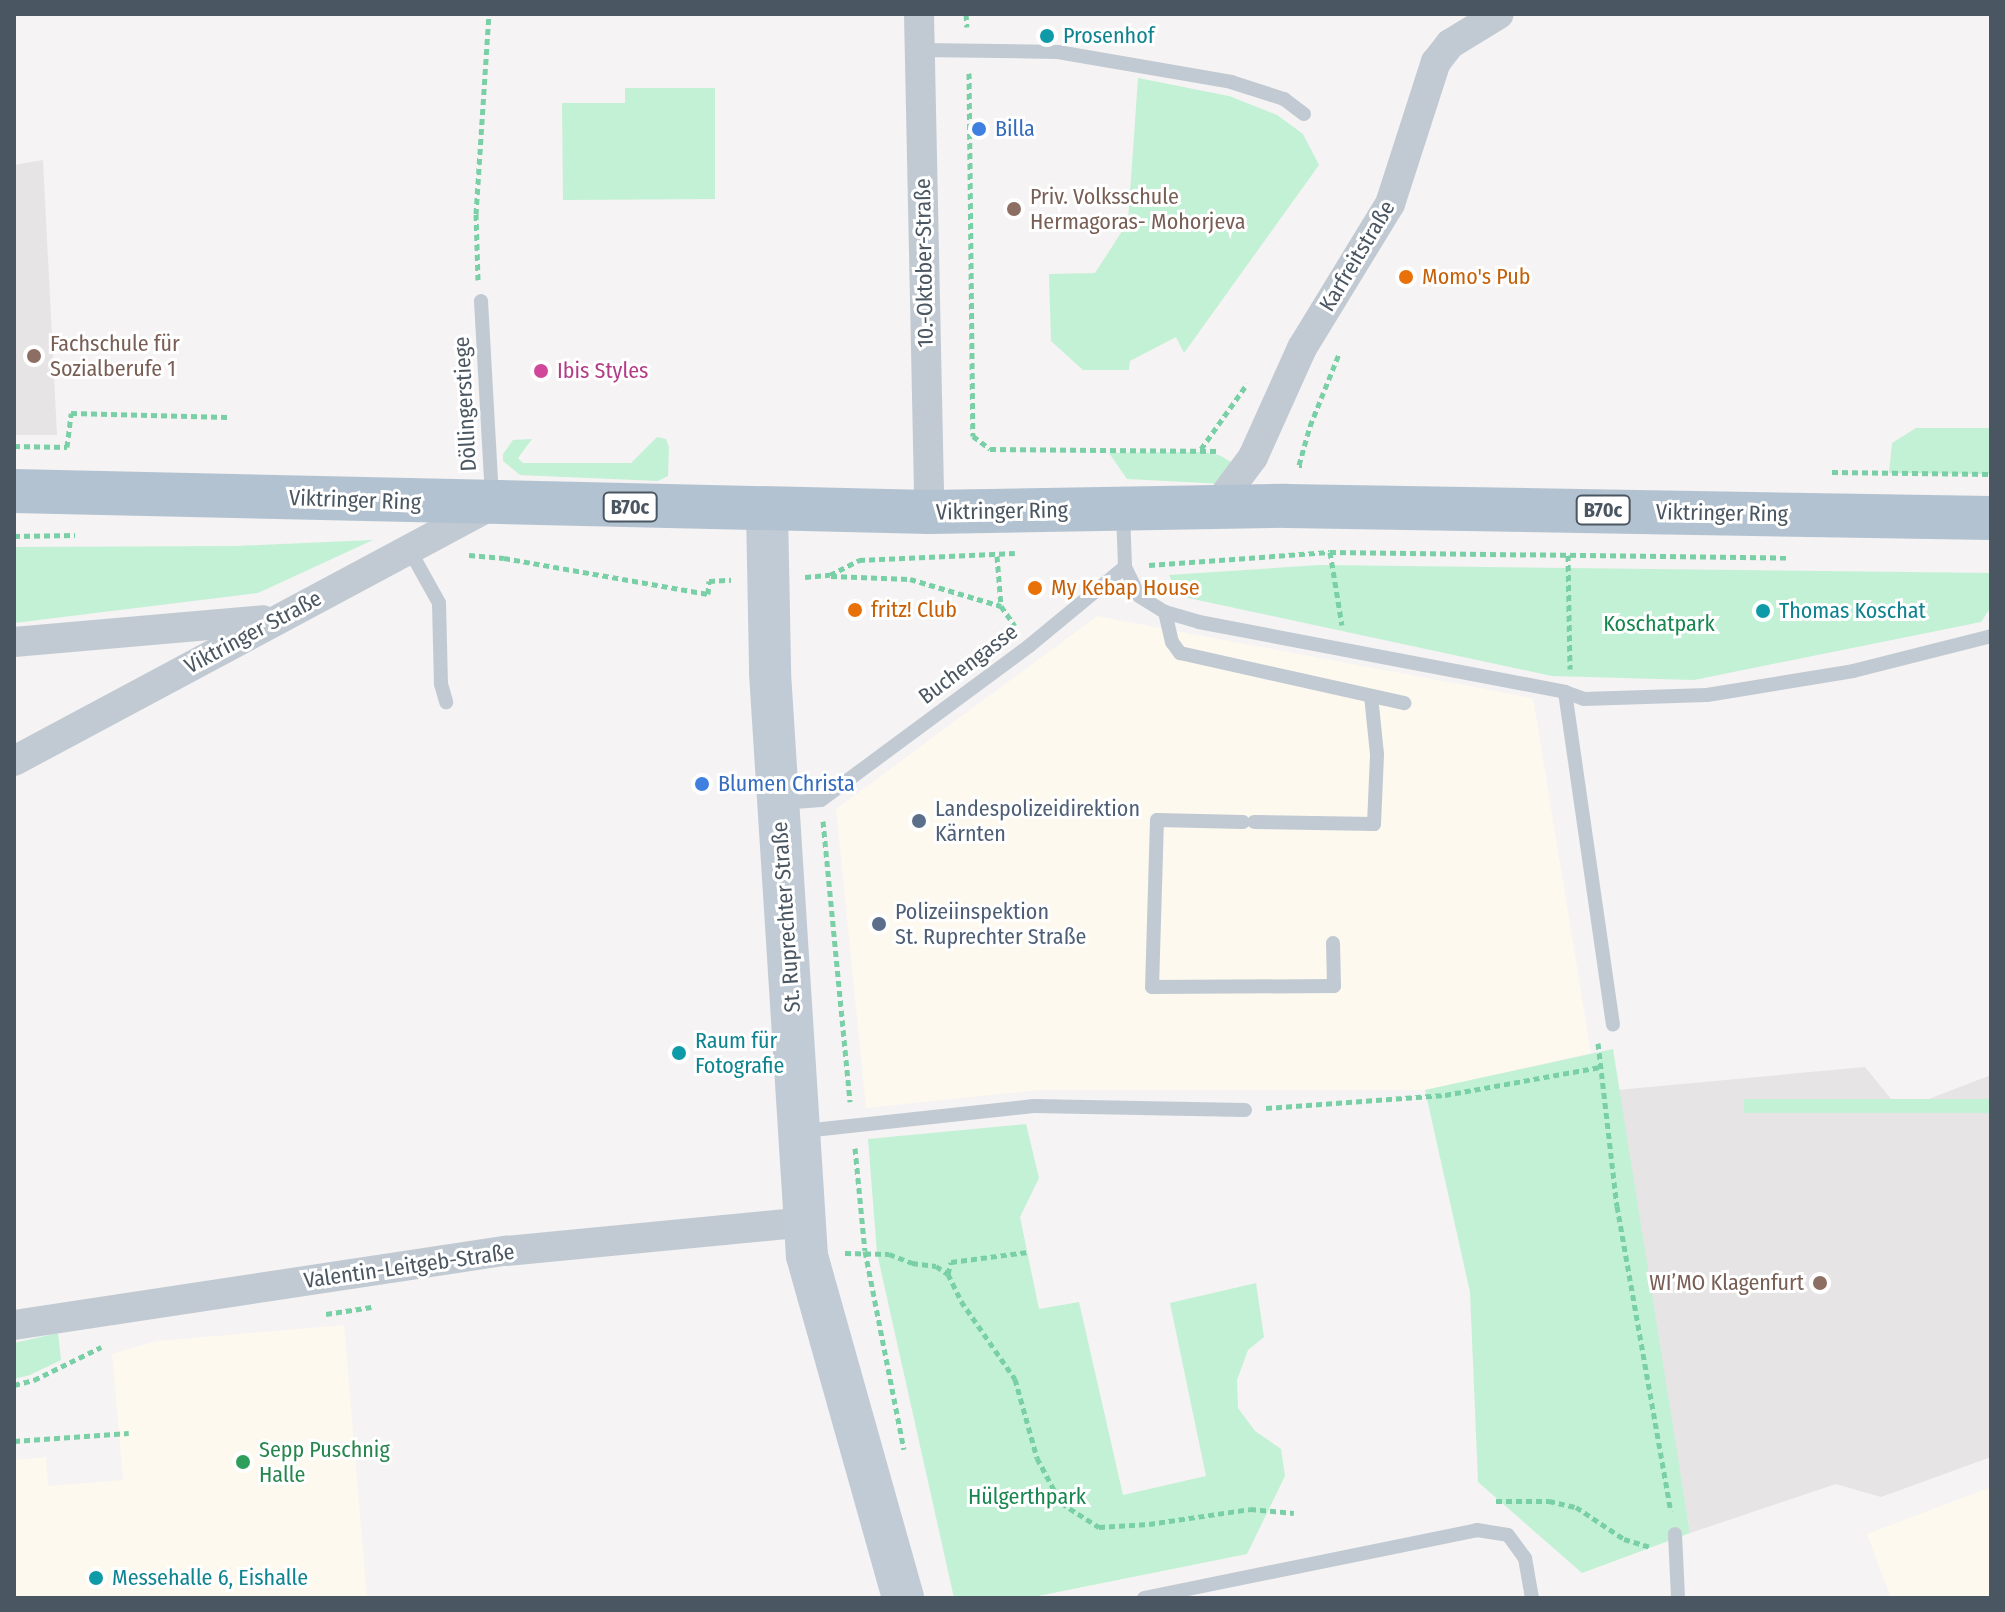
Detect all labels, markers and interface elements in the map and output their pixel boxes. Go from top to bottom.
place label: Prosenhof [1063,23,1154,49]
marker: Prosenhof [1038,27,1056,45]
place label: Billa [995,116,1035,142]
marker: Billa [970,120,988,138]
street label: 10.-Oktober-Straße [909,178,939,348]
place label: Priv. Volksschule Hermagoras- Mohorjeva [1030,183,1245,234]
street label: Karfreitstraße [1314,196,1400,316]
marker: Priv. Volksschule Hermagoras- Mohorjeva [1005,200,1023,218]
place label: Momo's Pub [1422,264,1530,290]
marker: Momo's Pub [1397,268,1415,286]
place label: Fachschule für Sozialberufe 1 [50,330,180,382]
street label: Döllingerstiege [448,336,482,472]
marker: Fachschule für Sozialberufe 1 [25,347,43,365]
place label: Ibis Styles [557,358,648,384]
marker: Ibis Styles [532,362,550,380]
street label: Viktringer Ring [288,485,422,515]
road number: B70c [602,491,658,523]
road number: B70c [1575,494,1631,526]
street label: Viktringer Ring [936,497,1068,525]
street label: Viktringer Ring [1656,499,1788,527]
place label: My Kebap House [1051,575,1200,601]
marker: My Kebap House [1026,579,1044,597]
street label: Viktringer Straße [180,585,326,679]
place label: fritz! Club [871,597,957,623]
place label: Thomas Koschat [1779,598,1926,624]
marker: fritz! Club [846,601,864,619]
marker: Thomas Koschat [1754,602,1772,620]
park label: Koschatpark [1603,611,1715,637]
street label: Buchengasse [913,618,1023,710]
place label: Blumen Christa [718,771,855,797]
marker: Blumen Christa [693,775,711,793]
place label: Landespolizeidirektion Kärnten [935,795,1140,846]
marker: Landespolizeidirektion Kärnten [910,812,928,830]
street label: St. Ruprechter Straße [766,821,806,1013]
place label: Polizeiinspektion St. Ruprechter Straße [895,898,1086,950]
marker: Polizeiinspektion St. Ruprechter Straße [870,915,888,933]
place label: Raum für Fotografie [695,1027,784,1078]
marker: Raum für Fotografie [670,1044,688,1062]
street label: Valentin-Leitgeb-Straße [302,1238,516,1294]
place label: WI’MO Klagenfurt [1649,1270,1804,1296]
marker: WI’MO Klagenfurt [1811,1274,1829,1292]
place label: Sepp Puschnig Halle [259,1436,390,1488]
marker: Sepp Puschnig Halle [234,1453,252,1471]
park label: Hülgerthpark [968,1484,1086,1510]
place label: Messehalle 6, Eishalle [112,1565,308,1591]
marker: Messehalle 6, Eishalle [87,1569,105,1587]

